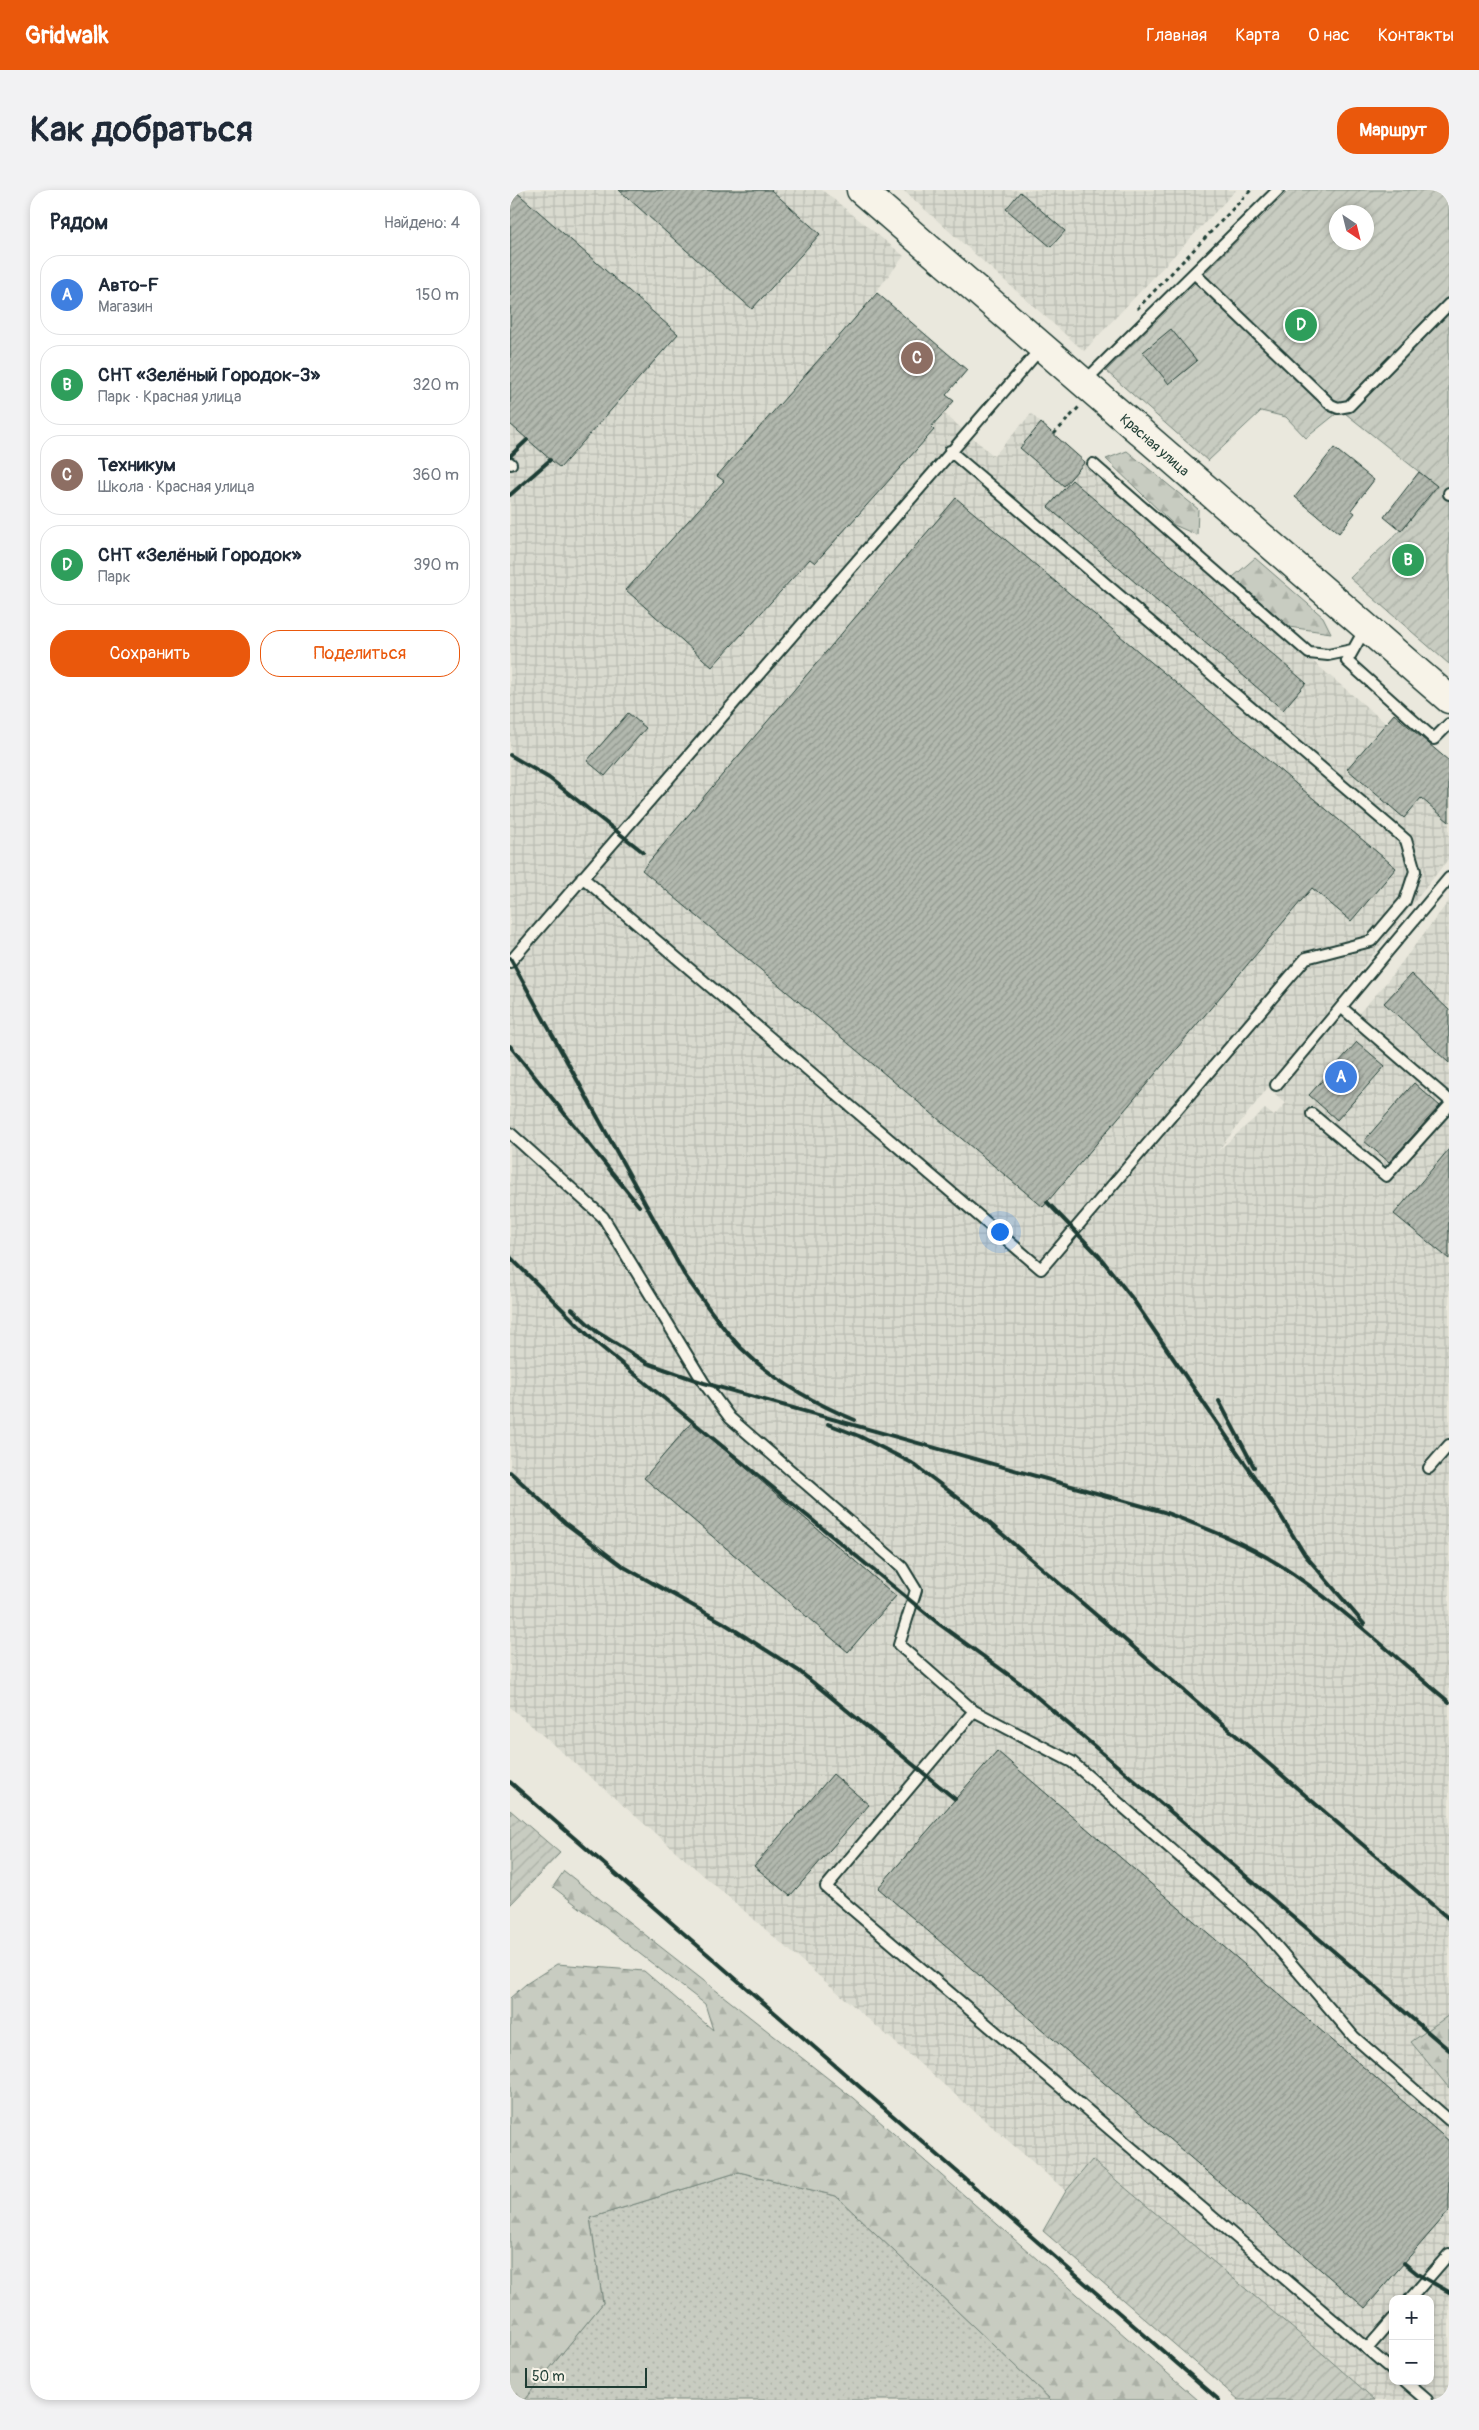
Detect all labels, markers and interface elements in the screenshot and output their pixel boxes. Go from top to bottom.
text: Gridwalk [25,21,109,50]
text: Главная [1146,24,1207,47]
text: Карта [1235,24,1280,47]
text: О нас [1308,24,1350,47]
text: Контакты [1378,24,1454,47]
button: Маршрут [1337,107,1449,154]
text: Как добраться [30,108,253,152]
north arrow [1329,205,1374,250]
text: Рядом [50,209,108,236]
text: Найдено: 4 [384,213,460,233]
text: Авто-F [98,273,159,297]
text: A [62,285,72,305]
text: 150 m [415,285,459,305]
text: Магазин [98,297,153,317]
pin: D [1285,306,1317,344]
pin: C [901,339,933,377]
text: СНТ «Зелёный Городок-3» [98,363,320,387]
text: B [62,375,72,395]
text: 320 m [413,375,459,395]
text: Парк · Красная улица [98,387,242,407]
street label: Красная улица [1117,410,1193,479]
text: Техникум [98,453,176,477]
text: C [62,465,72,485]
text: 360 m [412,465,459,485]
text: Школа · Красная улица [98,477,254,497]
pin: B [1392,541,1424,579]
text: СНТ «Зелёный Городок» [98,543,301,567]
text: D [62,555,72,575]
text: 390 m [413,555,459,575]
text: Парк [98,567,131,587]
button: Сохранить [50,630,250,677]
button: Поделиться [260,630,460,677]
pin: A [1325,1058,1357,1096]
your location [987,1219,1013,1245]
map controls [1389,2295,1434,2385]
button: + [1389,2295,1434,2340]
button: − [1389,2340,1434,2385]
scale bar [525,2365,648,2388]
text: 50 m [532,2368,565,2385]

